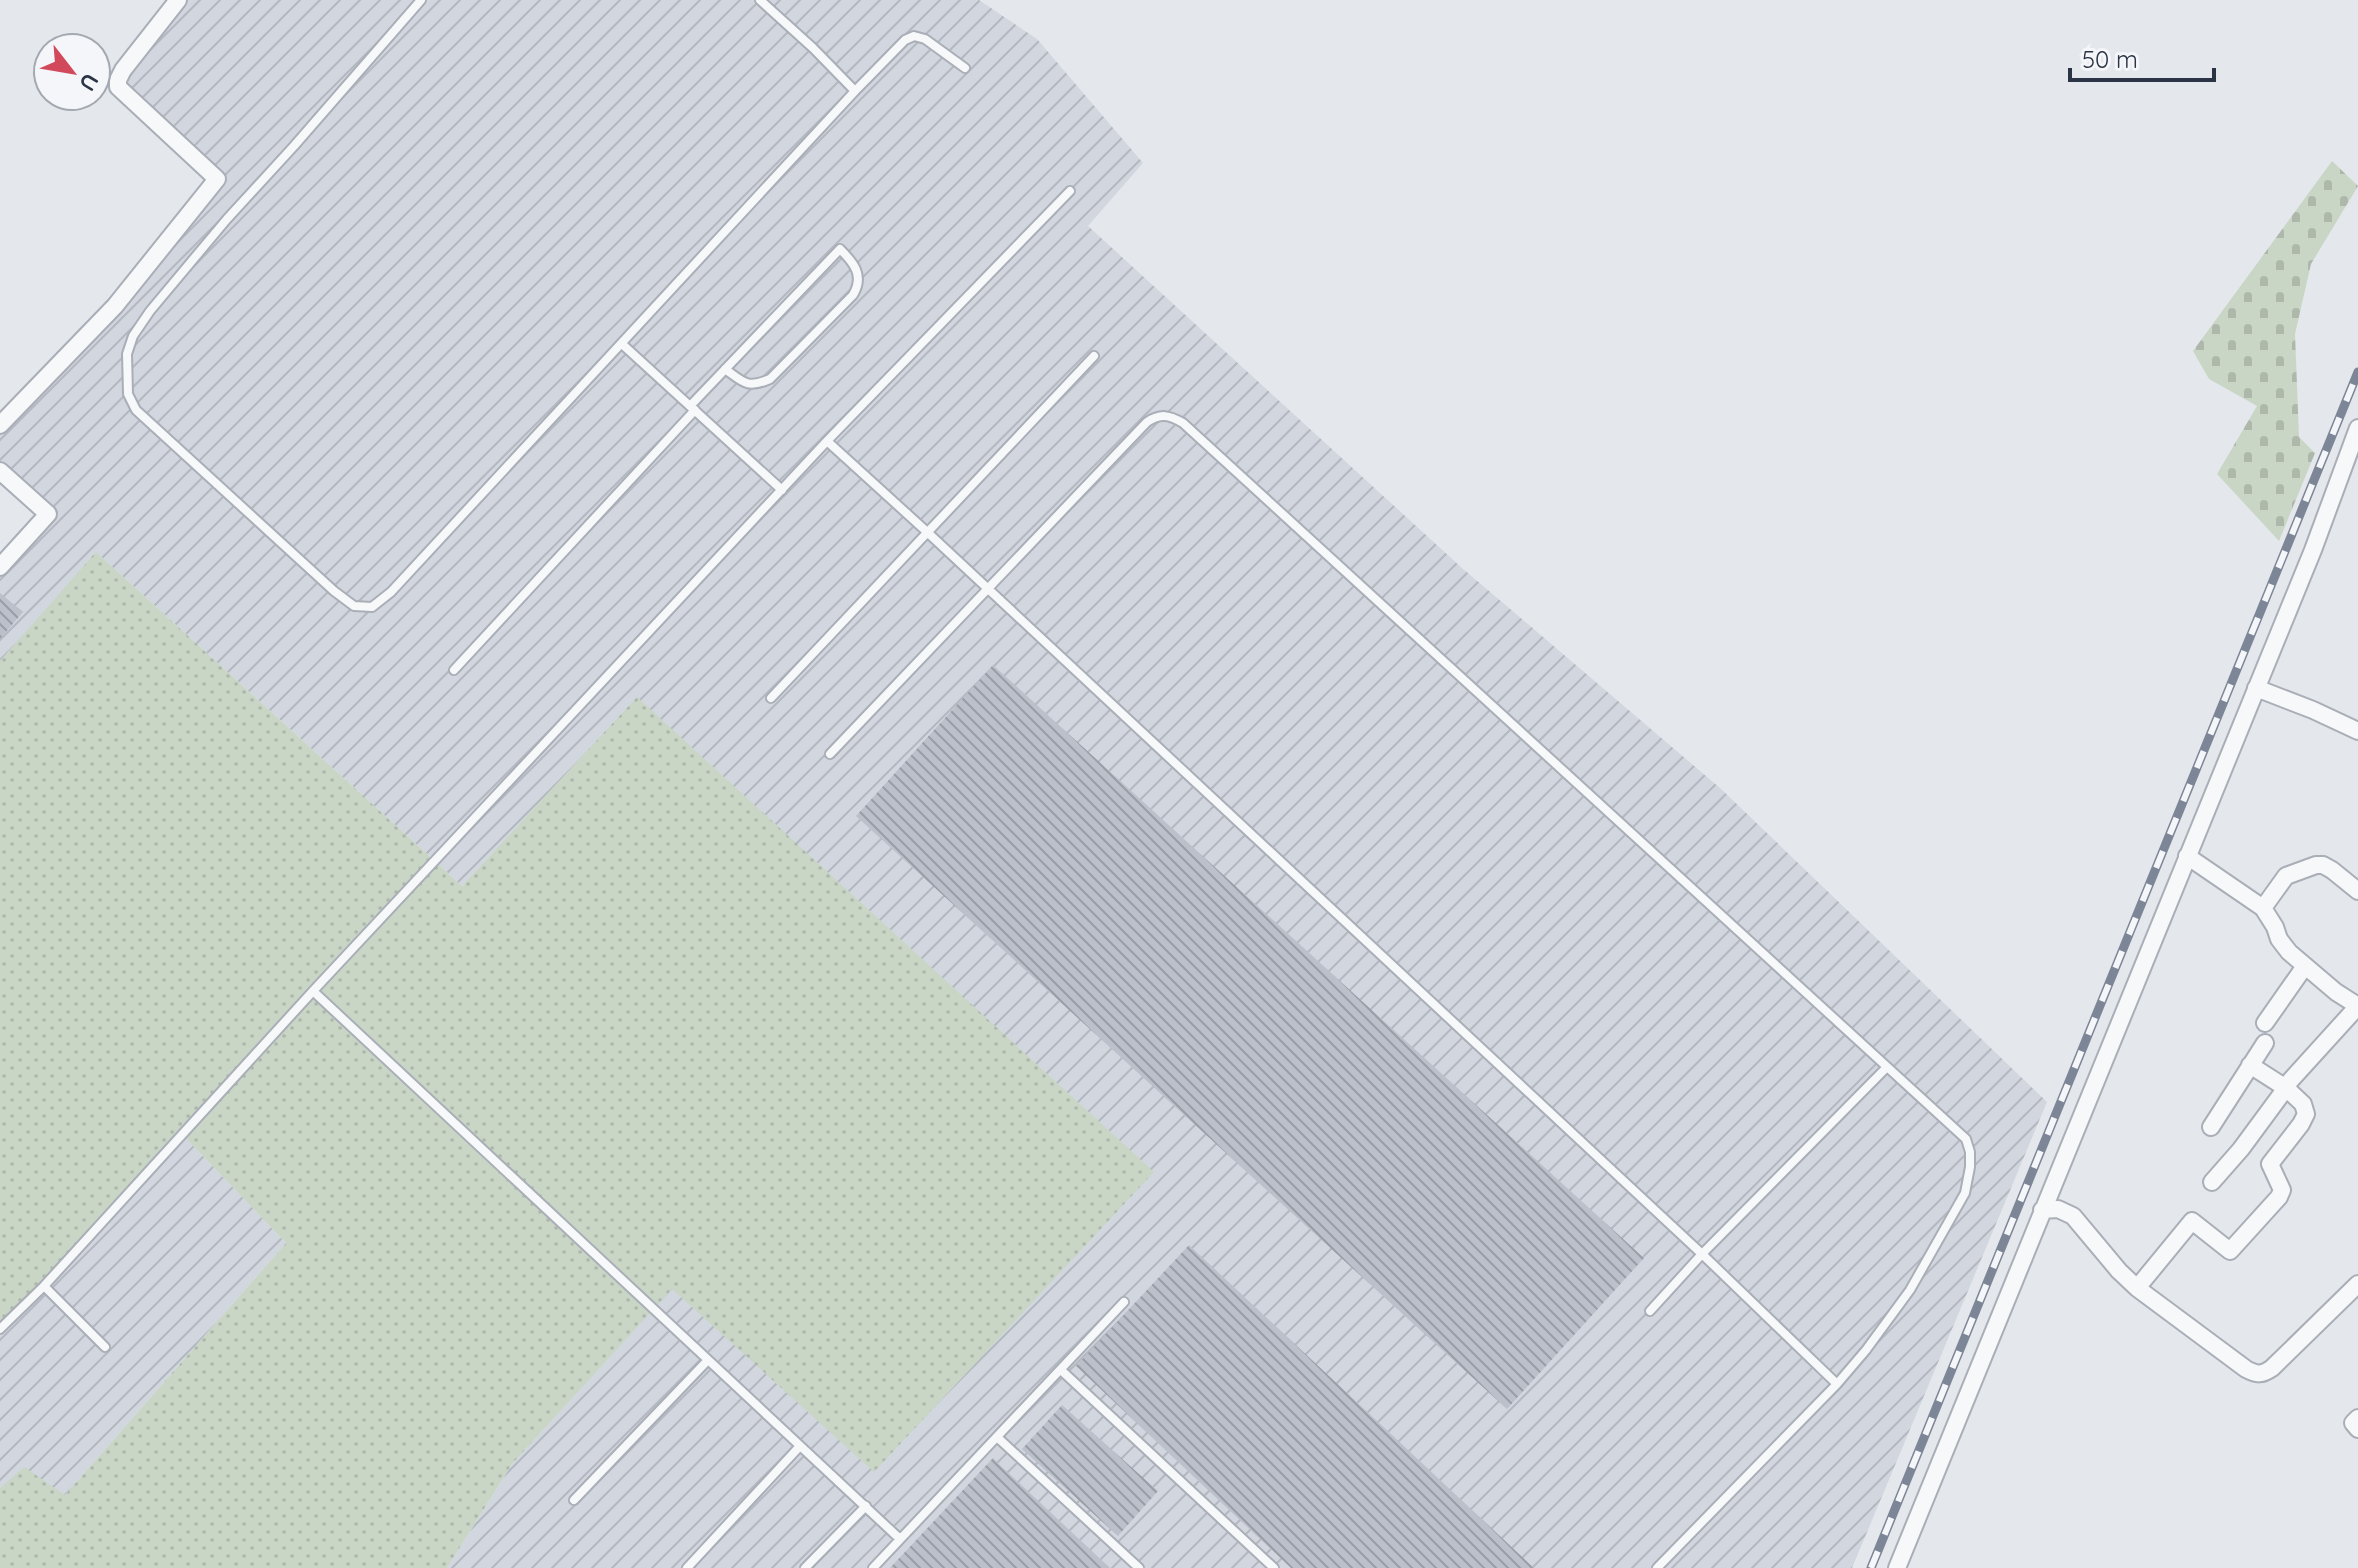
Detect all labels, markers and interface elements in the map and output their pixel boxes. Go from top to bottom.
north arrow [32,32,112,112]
scale bar [2070,32,2214,82]
text: 50 m [2082,44,2138,74]
text: U [73,68,105,96]

